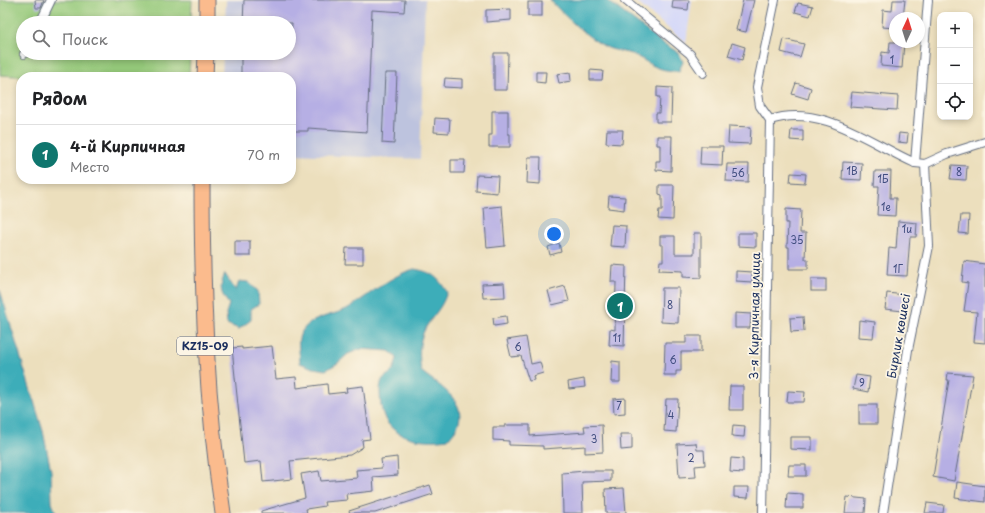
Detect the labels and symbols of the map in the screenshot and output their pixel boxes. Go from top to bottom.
north arrow [889,12,925,48]
house number: 1 [890,52,894,67]
house number: 1В [846,163,858,178]
house number: 8 [956,164,962,179]
house number: 56 [731,165,745,180]
house number: 1Б [878,171,889,186]
house number: 1е [881,199,891,214]
house number: 1и [902,221,912,236]
your location [544,224,564,244]
house number: 35 [791,232,803,247]
street label: 3-я Кирпичная улица [744,252,764,380]
house number: 1Г [893,261,904,276]
pin: 1 [607,291,633,321]
street label: Бирлик көшесі [882,292,914,380]
house number: 8 [667,297,673,312]
house number: 11 [613,330,621,345]
road number: KZ15-09 [177,337,233,355]
house number: 6 [514,339,522,354]
house number: 6 [669,352,677,367]
house number: 9 [859,375,865,390]
house number: 7 [616,398,622,413]
house number: 4 [668,407,675,422]
house number: 3 [591,431,597,446]
house number: 2 [687,450,695,465]

